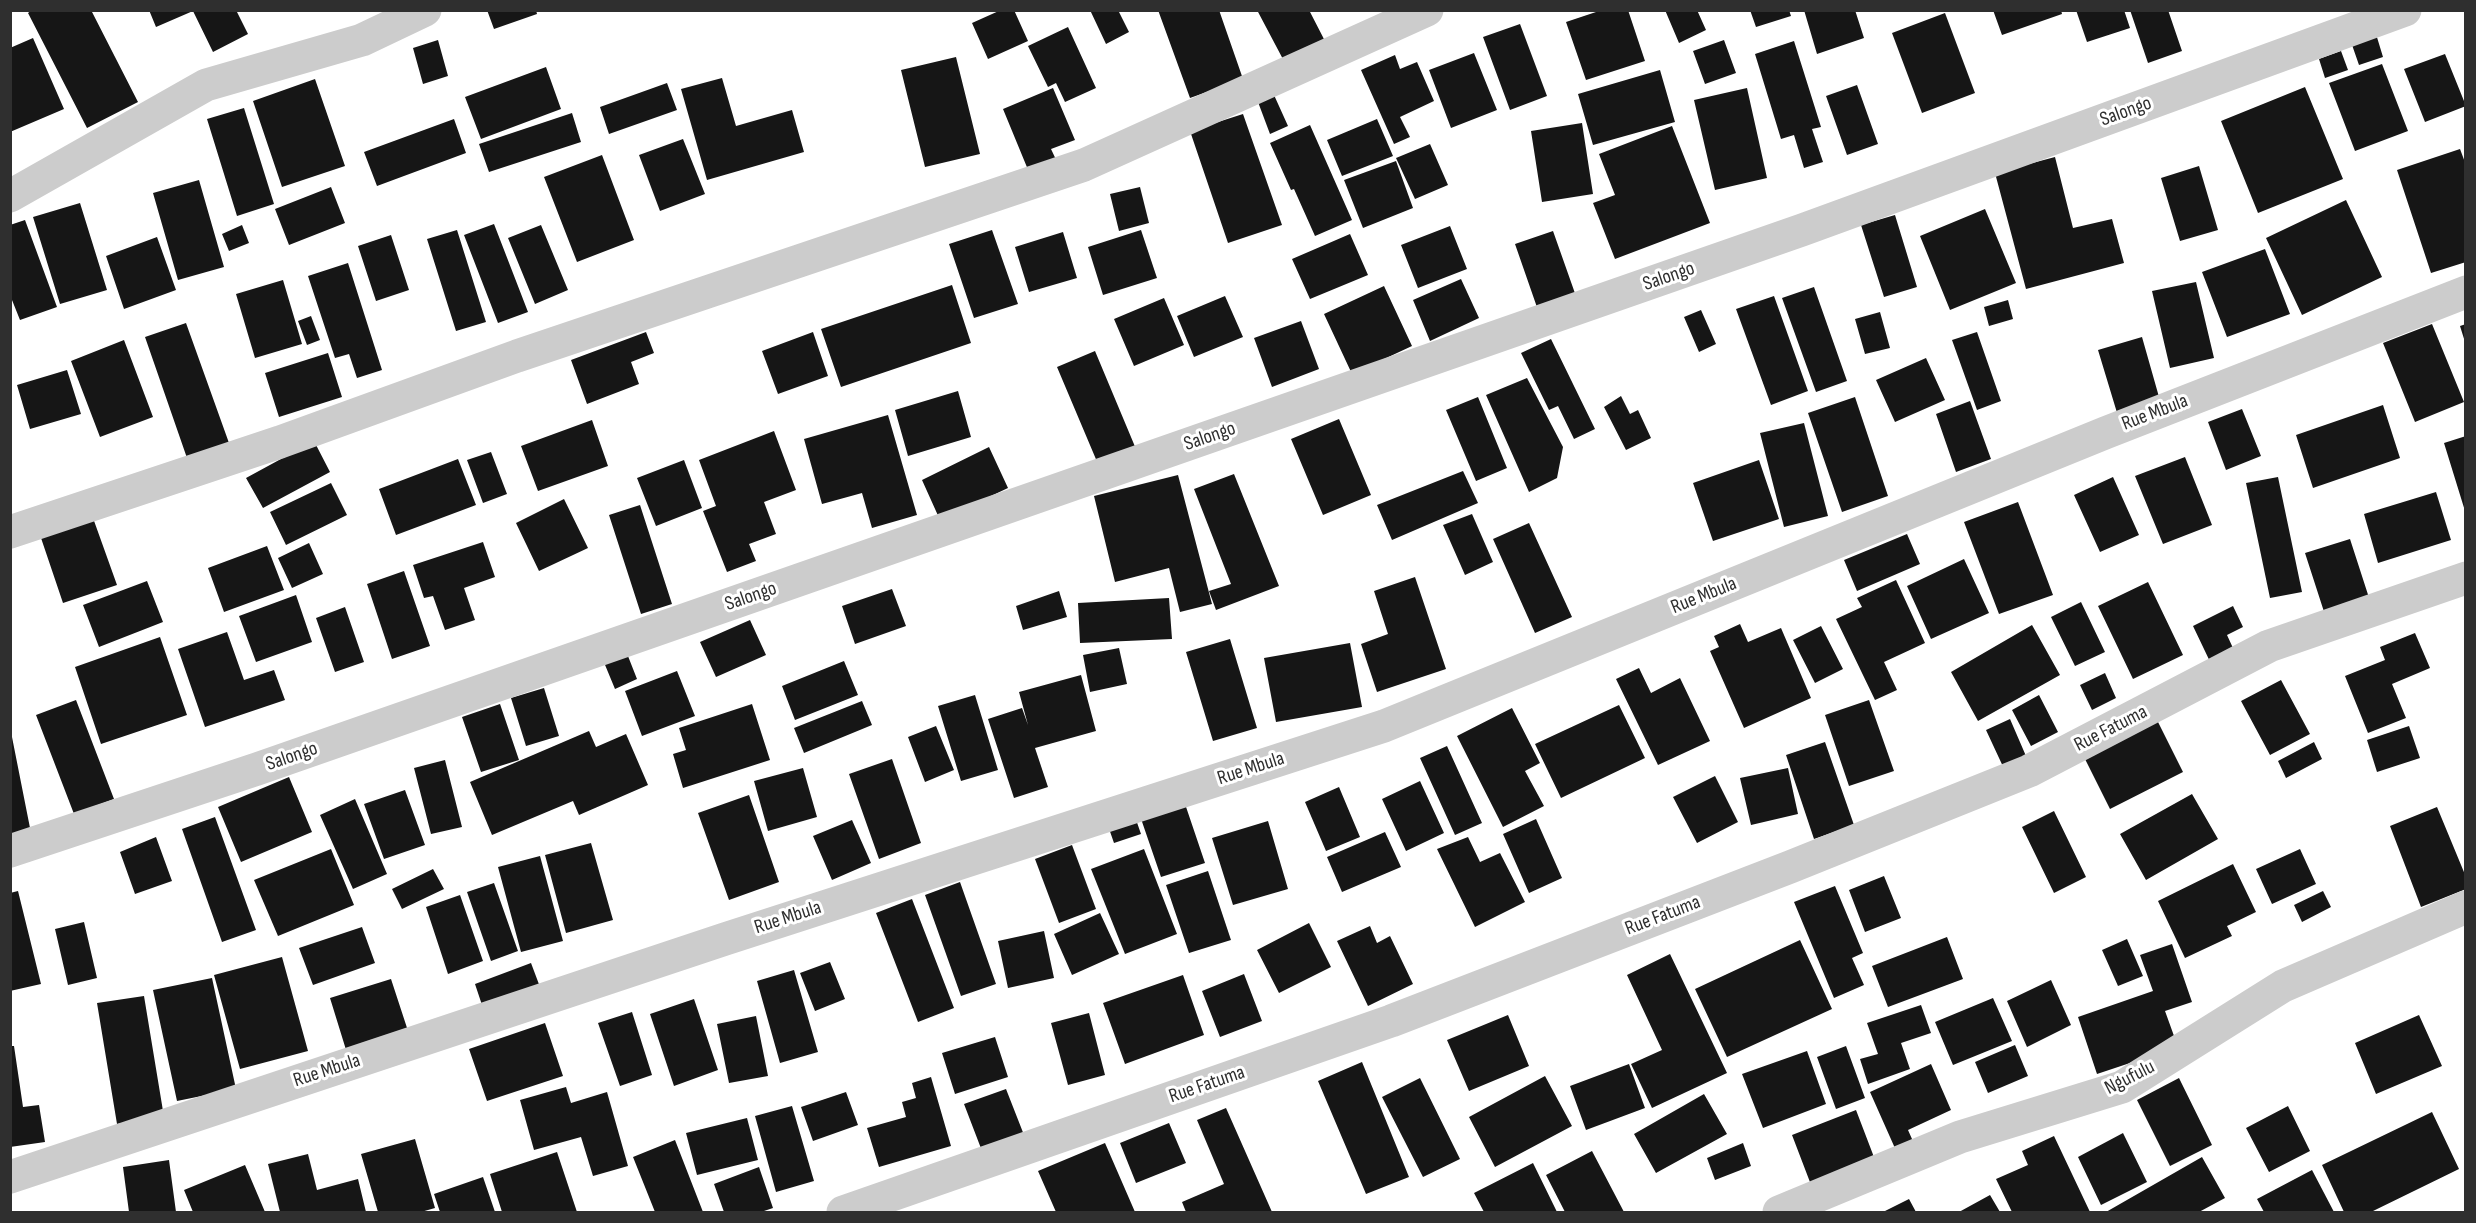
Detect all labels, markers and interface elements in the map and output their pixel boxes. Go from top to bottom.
street label: Salongo [2097,92,2155,132]
street label: Salongo [1640,257,1698,297]
street label: Rue Mbula [2119,389,2191,437]
street label: Salongo [1181,417,1239,457]
street label: Rue Mbula [1668,572,1740,620]
street label: Salongo [722,577,780,617]
street label: Rue Fatuma [2070,700,2152,758]
street label: Salongo [263,737,321,777]
street label: Rue Mbula [1215,747,1287,791]
street label: Rue Fatuma [1622,891,1704,941]
street label: Rue Mbula [752,896,824,940]
street label: Rue Mbula [291,1049,363,1093]
street label: Ngufulu [2101,1055,2159,1101]
street label: Rue Fatuma [1166,1061,1248,1109]

